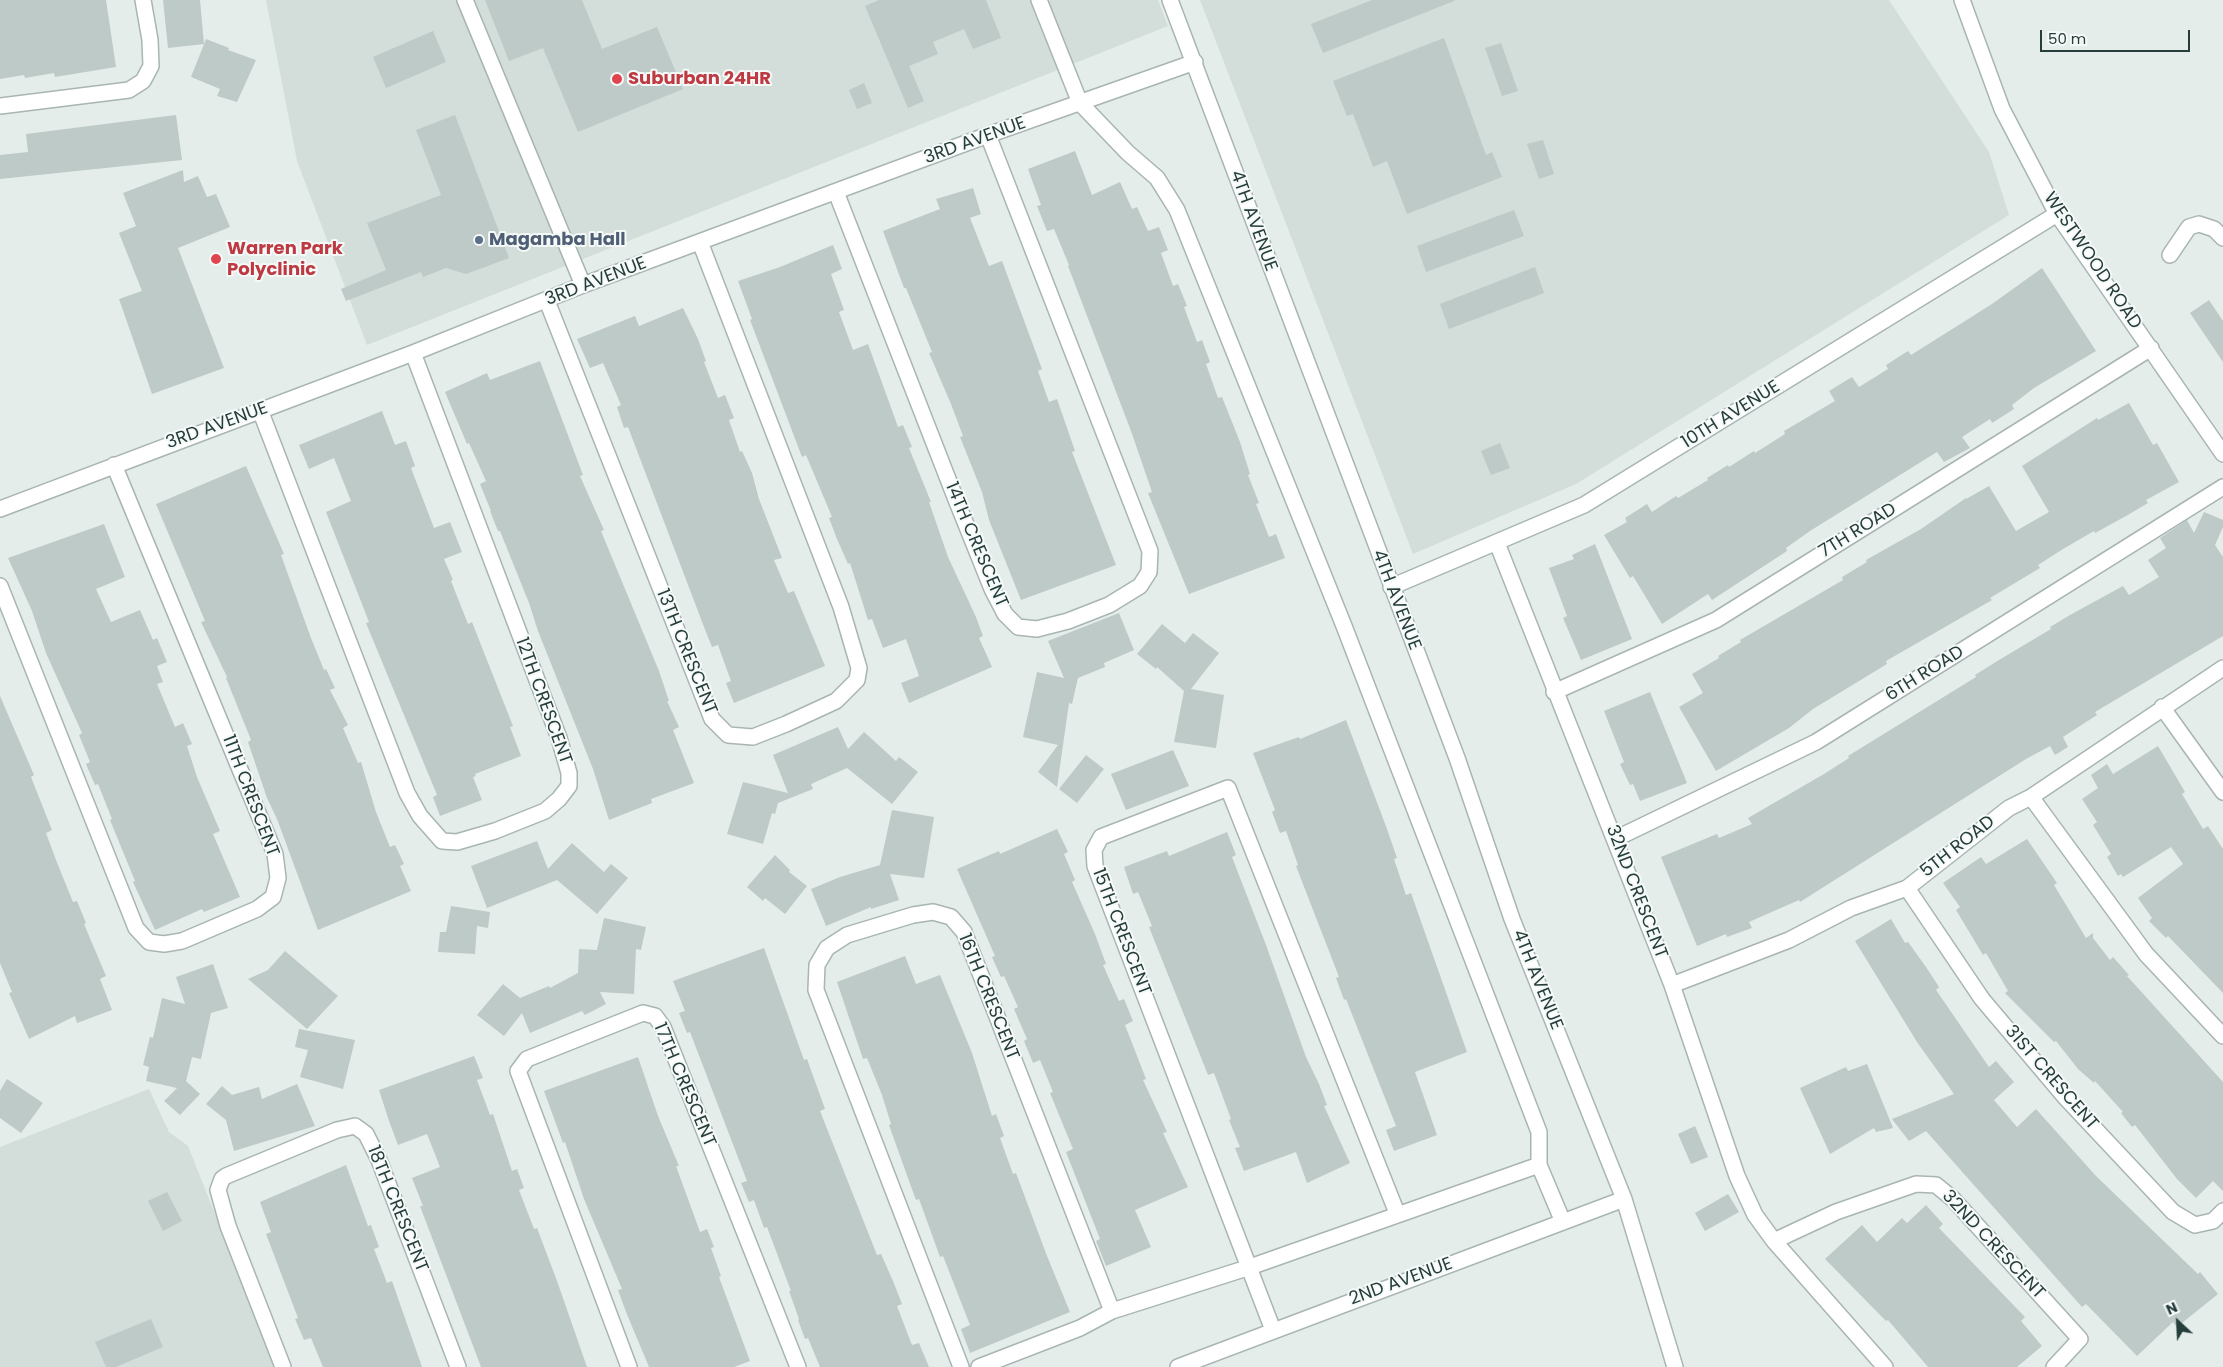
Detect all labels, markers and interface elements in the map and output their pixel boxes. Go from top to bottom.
scale bar [2043,20,2193,52]
text: 50 m [2048,28,2086,49]
place label: Suburban 24HR [628,68,771,90]
marker: Suburban 24HR [610,72,624,86]
street label: 3RD AVENUE [921,113,1029,169]
street label: 4TH AVENUE [1225,168,1281,274]
street label: WESTWOOD ROAD [2038,188,2146,334]
place label: Magamba Hall [489,229,626,251]
marker: Magamba Hall [473,234,485,246]
place label: Warren Park Polyclinic [227,238,343,280]
marker: Warren Park Polyclinic [209,252,223,266]
street label: 3RD AVENUE [542,253,650,311]
street label: 10TH AVENUE [1678,376,1784,454]
street label: 3RD AVENUE [163,398,271,454]
street label: 14TH CRESCENT [940,479,1012,611]
street label: 7TH ROAD [1815,499,1901,563]
street label: 4TH AVENUE [1367,547,1425,653]
street label: 13TH CRESCENT [651,586,721,718]
street label: 12TH CRESCENT [510,635,576,767]
street label: 6TH ROAD [1882,641,1968,707]
street label: 11TH CRESCENT [217,732,283,860]
street label: 5TH ROAD [1917,811,1999,883]
street label: 32ND CRESCENT [1601,822,1671,962]
street label: 15TH CRESCENT [1087,865,1155,999]
street label: 4TH AVENUE [1507,927,1567,1033]
street label: 16TH CRESCENT [953,931,1023,1063]
street label: 17TH CRESCENT [648,1020,720,1150]
street label: 31ST CRESCENT [2000,1021,2102,1135]
street label: 18TH CRESCENT [362,1143,432,1275]
street label: 32ND CRESCENT [1937,1186,2049,1304]
street label: 2ND AVENUE [1347,1253,1455,1311]
north arrow [2153,1297,2203,1347]
text: N [2163,1297,2181,1320]

